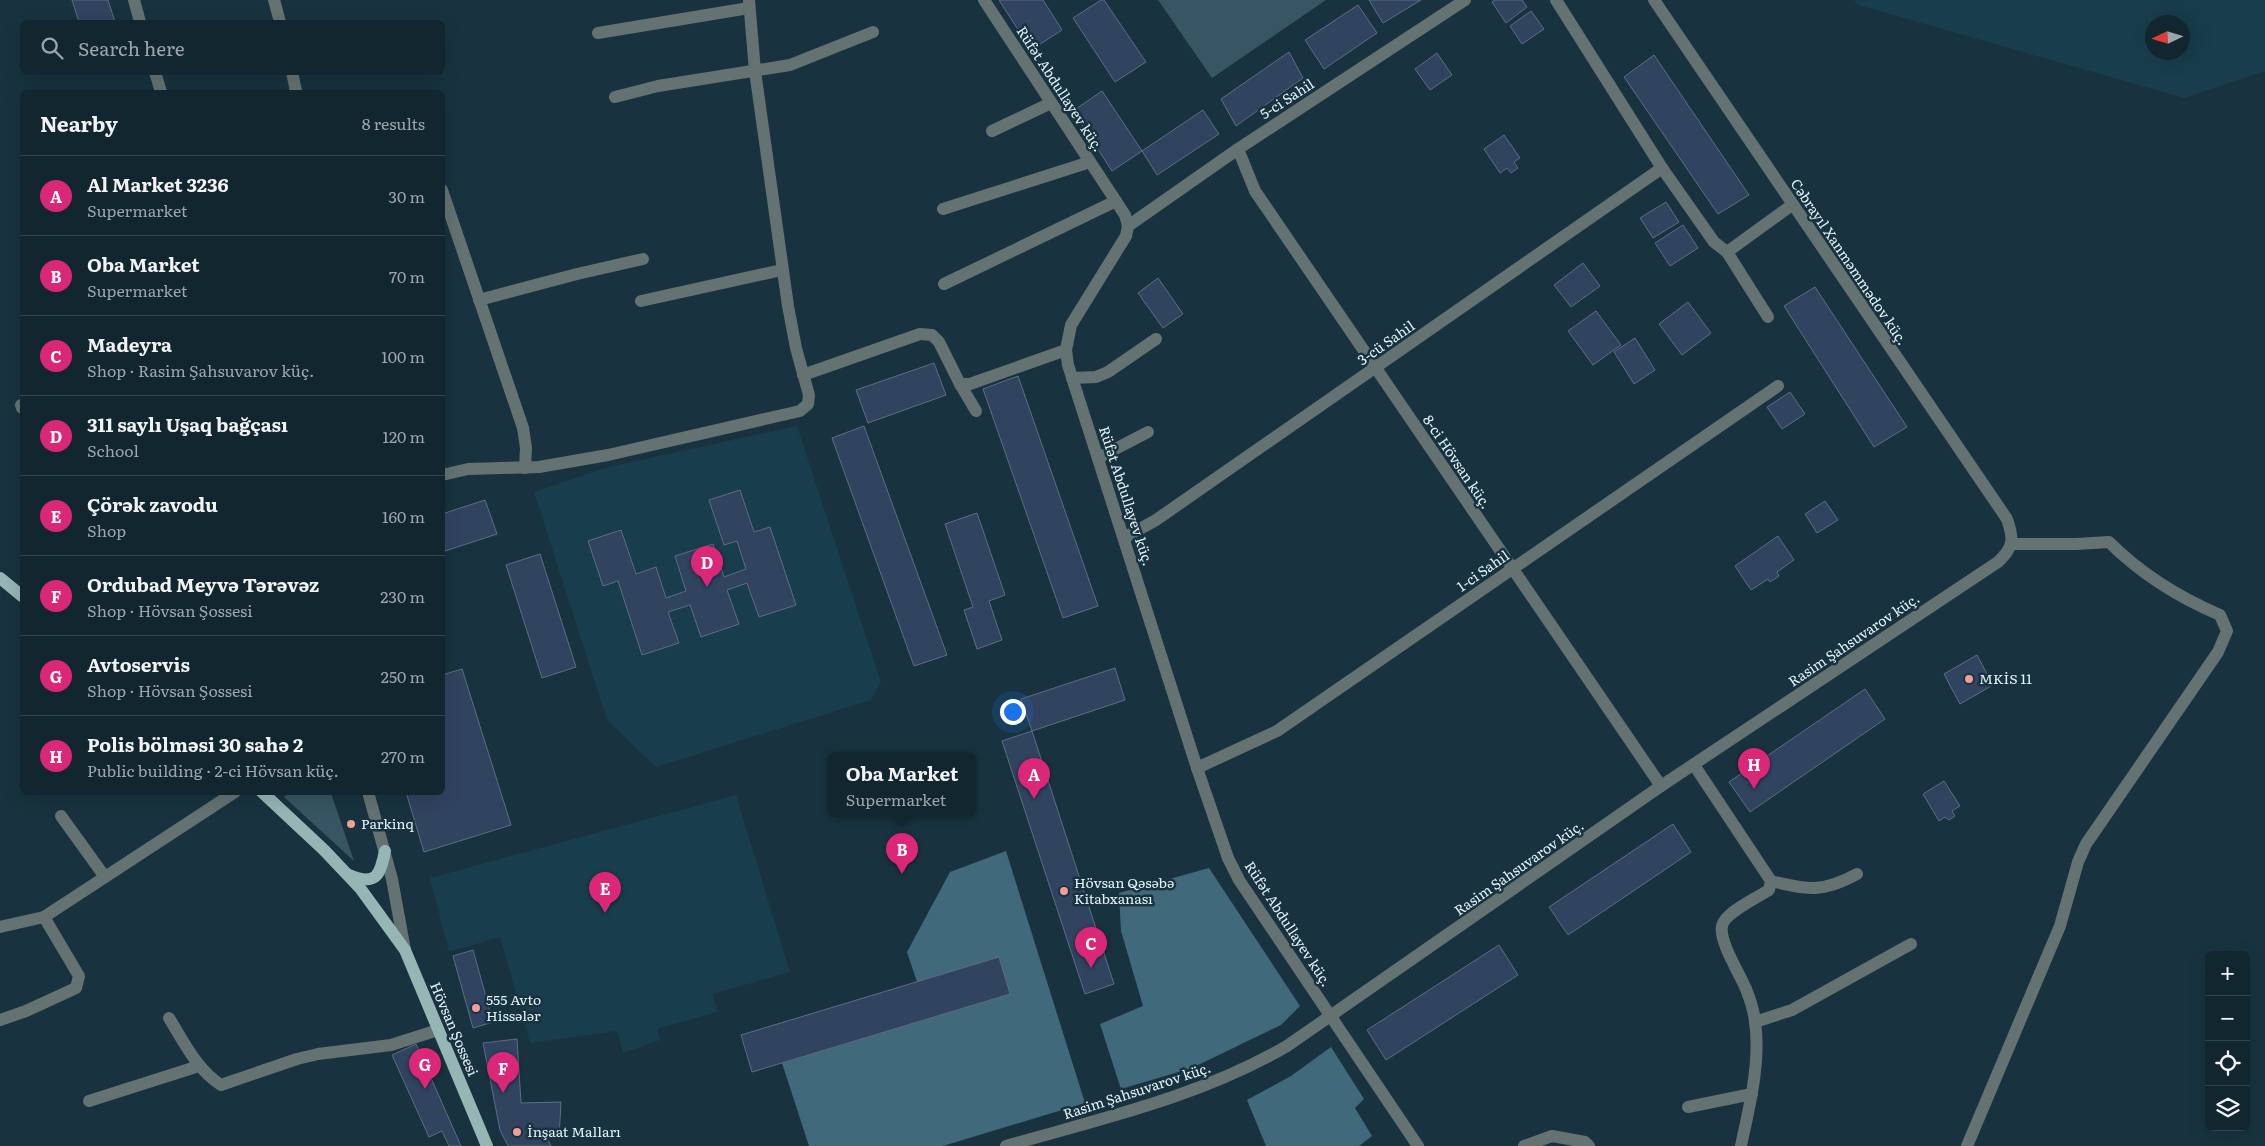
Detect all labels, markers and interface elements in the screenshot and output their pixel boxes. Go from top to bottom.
north arrow [2145,15,2190,60]
search box [20,20,445,75]
street label: Rüfət Abdullayev küç. [1013,22,1109,155]
icon: search [38,34,66,62]
text: Search here [78,34,185,62]
street label: 5-ci Sahil [1255,73,1318,123]
text: Nearby [40,107,118,138]
text: 8 results [362,111,425,135]
text: Al Market 3236 [87,170,229,198]
street label: Cəbrayıl Xanməmmədov küç. [1787,174,1913,349]
text: A [50,184,62,208]
text: 30 m [388,184,425,208]
text: Supermarket [87,198,187,222]
text: Oba Market [87,250,200,278]
text: B [50,264,62,288]
text: 70 m [389,264,425,288]
text: Supermarket [87,278,187,302]
street label: 3-cü Sahil [1353,315,1418,369]
text: Madeyra [87,330,172,358]
text: C [50,344,62,368]
text: 100 m [381,344,425,368]
text: Shop · Rasim Şahsuvarov küç. [87,358,314,382]
text: 311 saylı Uşaq bağçası [87,410,288,438]
street label: 8-ci Hövsan küç. [1419,411,1497,512]
street label: Rüfət Abdullayev küç. [1095,423,1159,568]
text: D [50,424,62,448]
text: 120 m [382,424,425,448]
text: School [87,438,139,462]
text: Çörək zavodu [87,490,218,518]
text: E [51,504,61,528]
text: 160 m [382,504,425,528]
text: Shop [87,518,126,542]
street label: 1-ci Sahil [1452,545,1513,595]
pin: D [691,546,723,587]
text: Ordubad Meyvə Tərəvəz [87,570,319,598]
text: F [51,584,61,608]
text: 230 m [380,584,425,608]
street label: Rasim Şahsuvarov küç. [1784,588,1923,691]
text: Shop · Hövsan Şossesi [87,598,253,622]
text: Avtoservis [87,650,190,678]
text: G [50,664,62,688]
text: 250 m [381,664,425,688]
place label: MKİS 11 [1979,668,2032,688]
marker: MKİS 11 [1963,673,1975,685]
text: Shop · Hövsan Şossesi [87,678,253,702]
your location [1000,699,1026,725]
text: Polis bölməsi 30 sahə 2 [87,730,303,758]
text: H [49,744,63,768]
text: 270 m [381,744,425,768]
pin: H [1738,748,1770,789]
popup [828,752,976,817]
text: Public building · 2-ci Hövsan küç. [87,758,339,782]
pin: A [1018,758,1050,799]
text: Oba Market [846,759,958,787]
text: Supermarket [846,787,946,811]
place label: Parkinq [361,813,415,833]
street label: Rasim Şahsuvarov küç. [1449,815,1587,920]
marker: Parkinq [345,818,357,830]
pin: B [886,833,918,874]
street label: Rüfət Abdullayev küç. [1241,857,1337,990]
pin: E [589,872,621,913]
place label: Hövsan Qəsəbə Kitabxanası [1074,872,1174,908]
marker: Hövsan Qəsəbə Kitabxanası [1058,885,1070,897]
pin: C [1075,927,1107,968]
map controls [2205,951,2250,1131]
button: + [2205,951,2250,996]
street label: Hövsan Şossesi [426,978,484,1079]
place label: 555 Avto Hissələr [486,989,541,1025]
button: − [2205,996,2250,1041]
marker: 555 Avto Hissələr [470,1002,482,1014]
button: locate [2205,1041,2250,1086]
pin: G [409,1048,441,1089]
pin: F [487,1052,519,1093]
street label: Rasim Şahsuvarov küç. [1060,1057,1213,1123]
button: layers [2205,1086,2250,1131]
place label: İnşaat Malları [527,1121,621,1141]
marker: İnşaat Malları [511,1126,523,1138]

